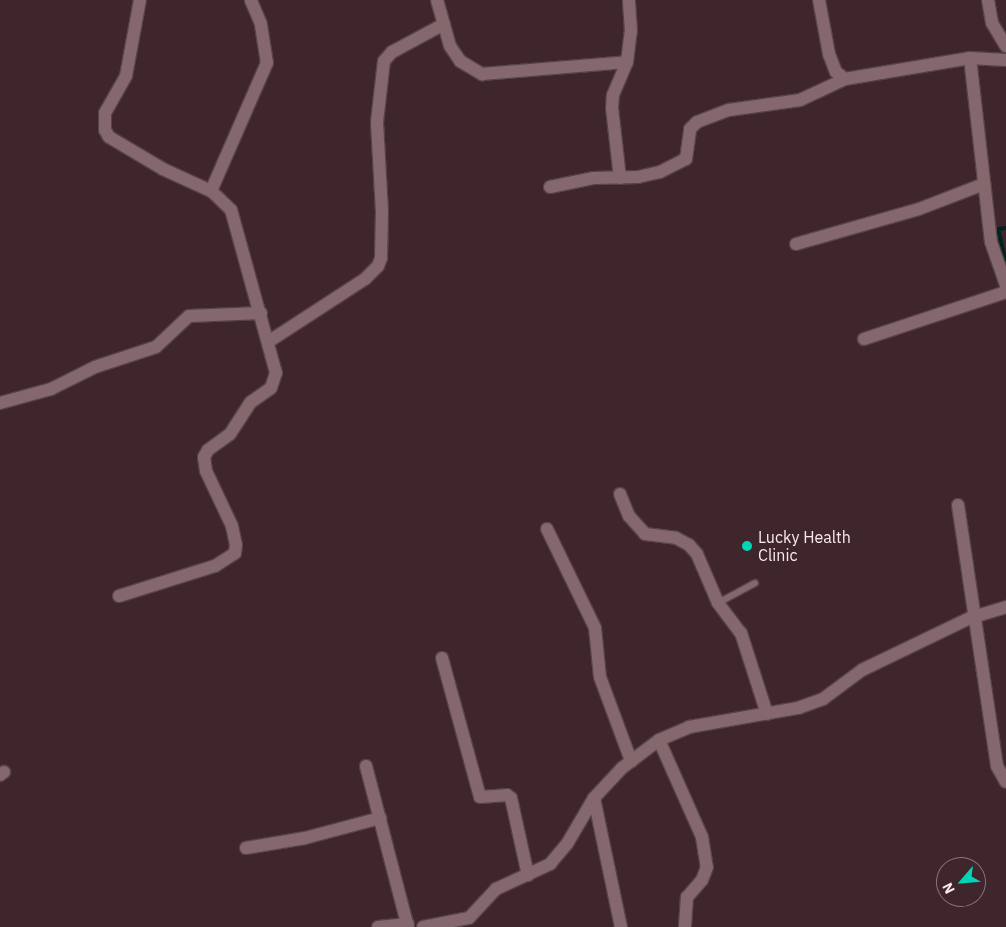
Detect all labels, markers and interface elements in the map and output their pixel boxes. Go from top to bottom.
place label: Lucky Health Clinic [758,527,851,565]
marker: Lucky Health Clinic [740,539,754,553]
north arrow [936,857,986,907]
text: N [938,880,959,897]

